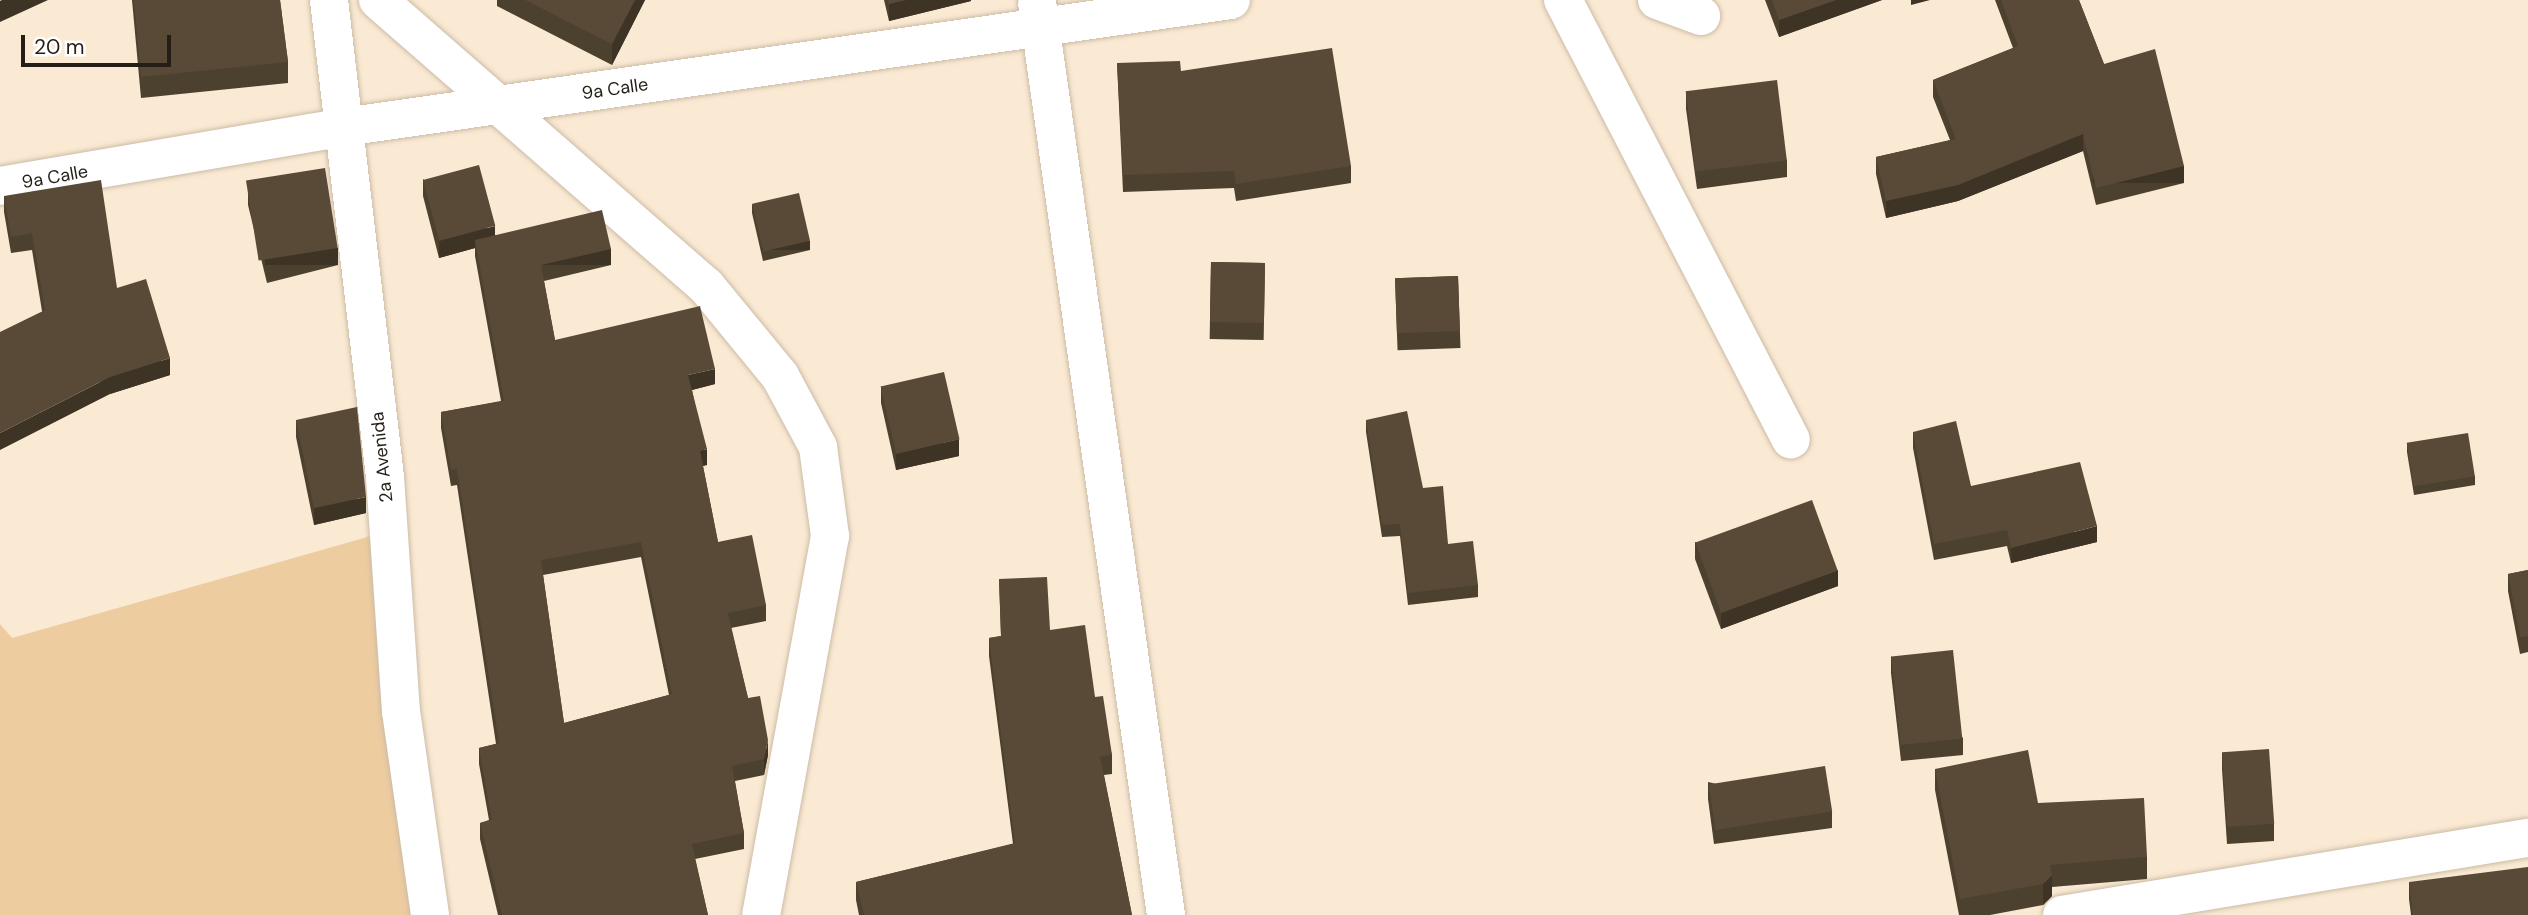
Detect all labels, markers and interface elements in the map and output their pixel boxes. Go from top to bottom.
scale bar [24,21,175,65]
text: 20 m [34,33,85,61]
street label: 9a Calle [580,74,650,104]
street label: 9a Calle [20,161,90,193]
street label: 2a Avenida [367,411,397,503]

